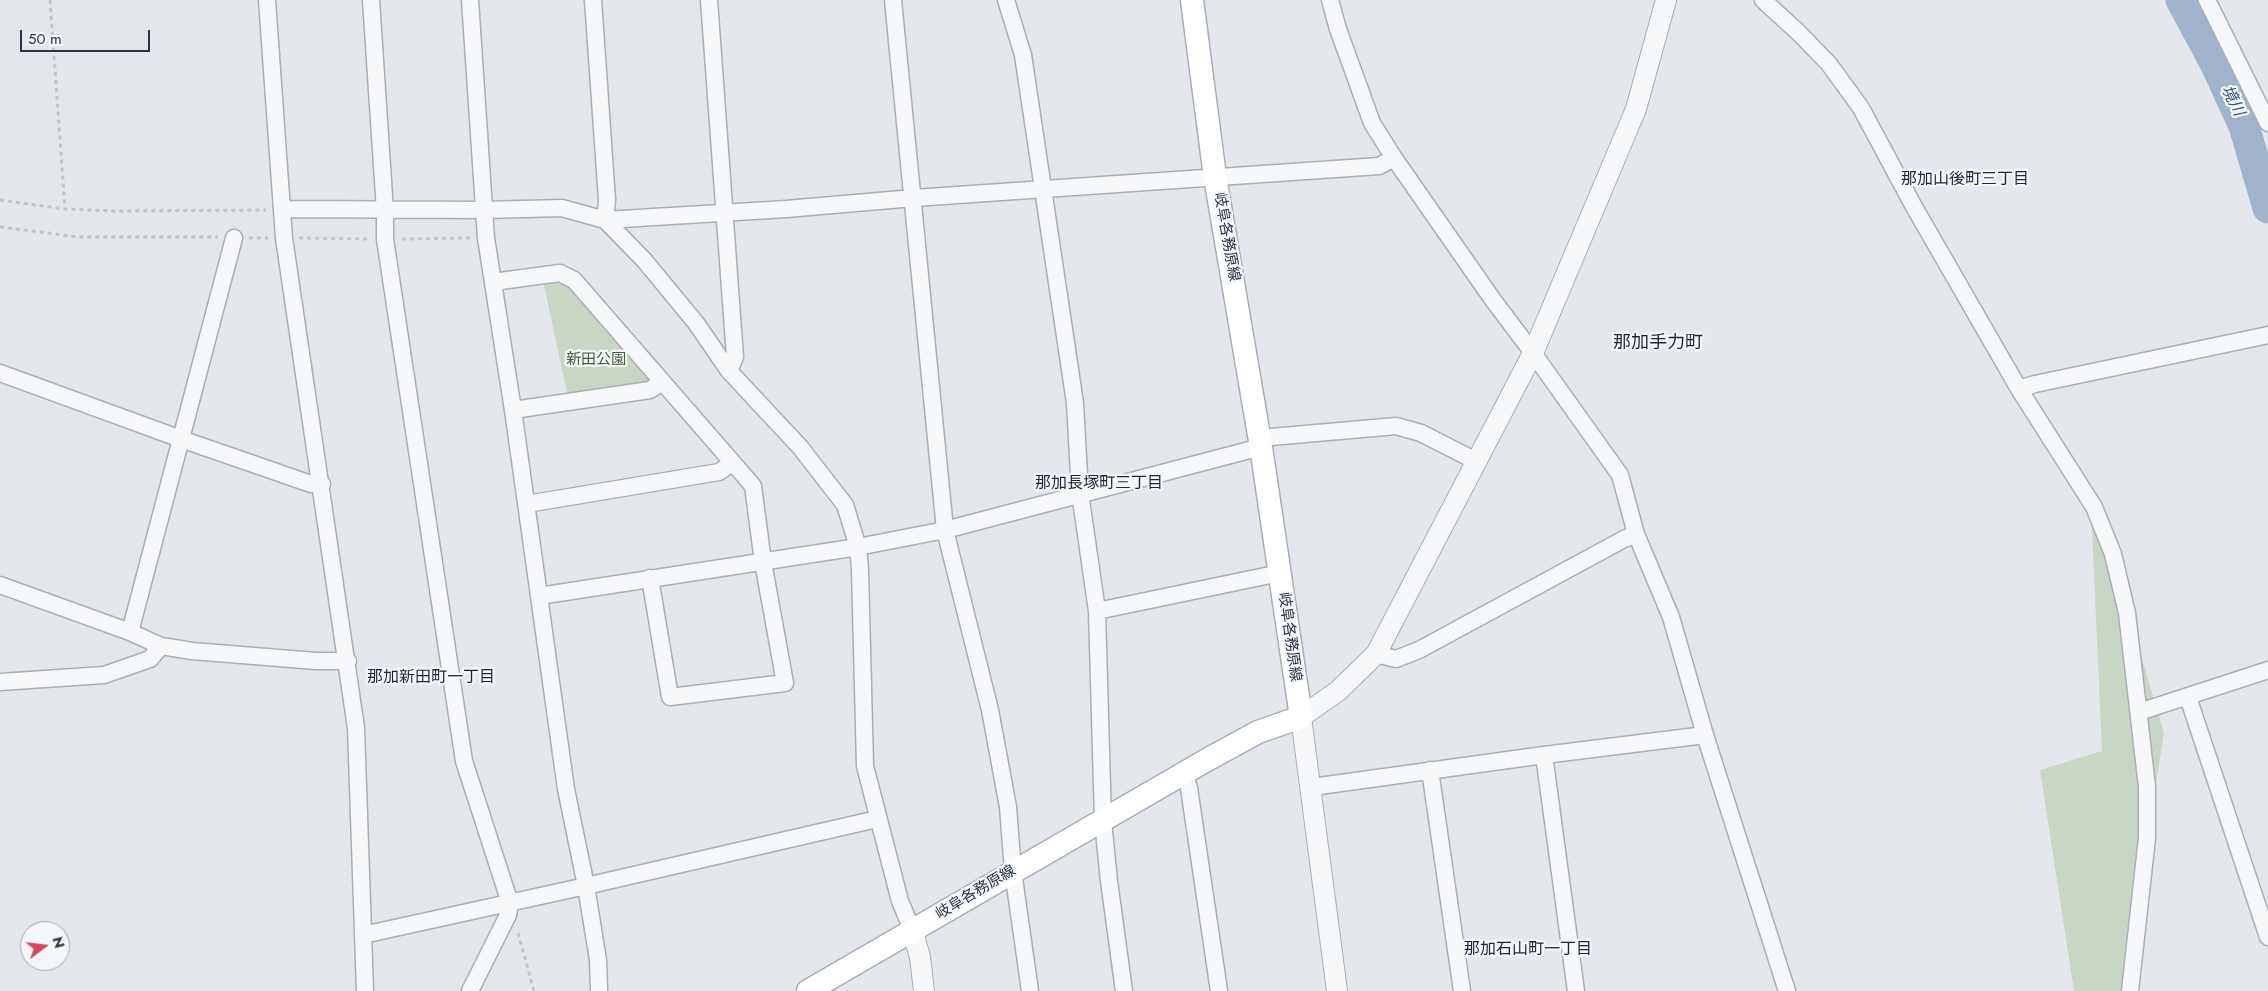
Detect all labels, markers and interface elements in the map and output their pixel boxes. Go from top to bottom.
scale bar [22,20,152,52]
text: 50 m [28,28,62,50]
water label: 境川 [2216,82,2248,120]
district label: 那加山後町三丁目 [1901,170,2029,190]
street label: 岐阜各務原線 [1209,191,1243,283]
district label: 那加手力町 [1613,333,1703,355]
park label: 新田公園 [566,351,626,369]
district label: 那加長塚町三丁目 [1035,474,1163,494]
street label: 岐阜各務原線 [1274,591,1304,683]
district label: 那加新田町一丁目 [367,668,495,688]
street label: 岐阜各務原線 [933,862,1019,924]
north arrow [20,921,70,971]
text: N [47,934,70,950]
district label: 那加石山町一丁目 [1464,940,1592,960]

